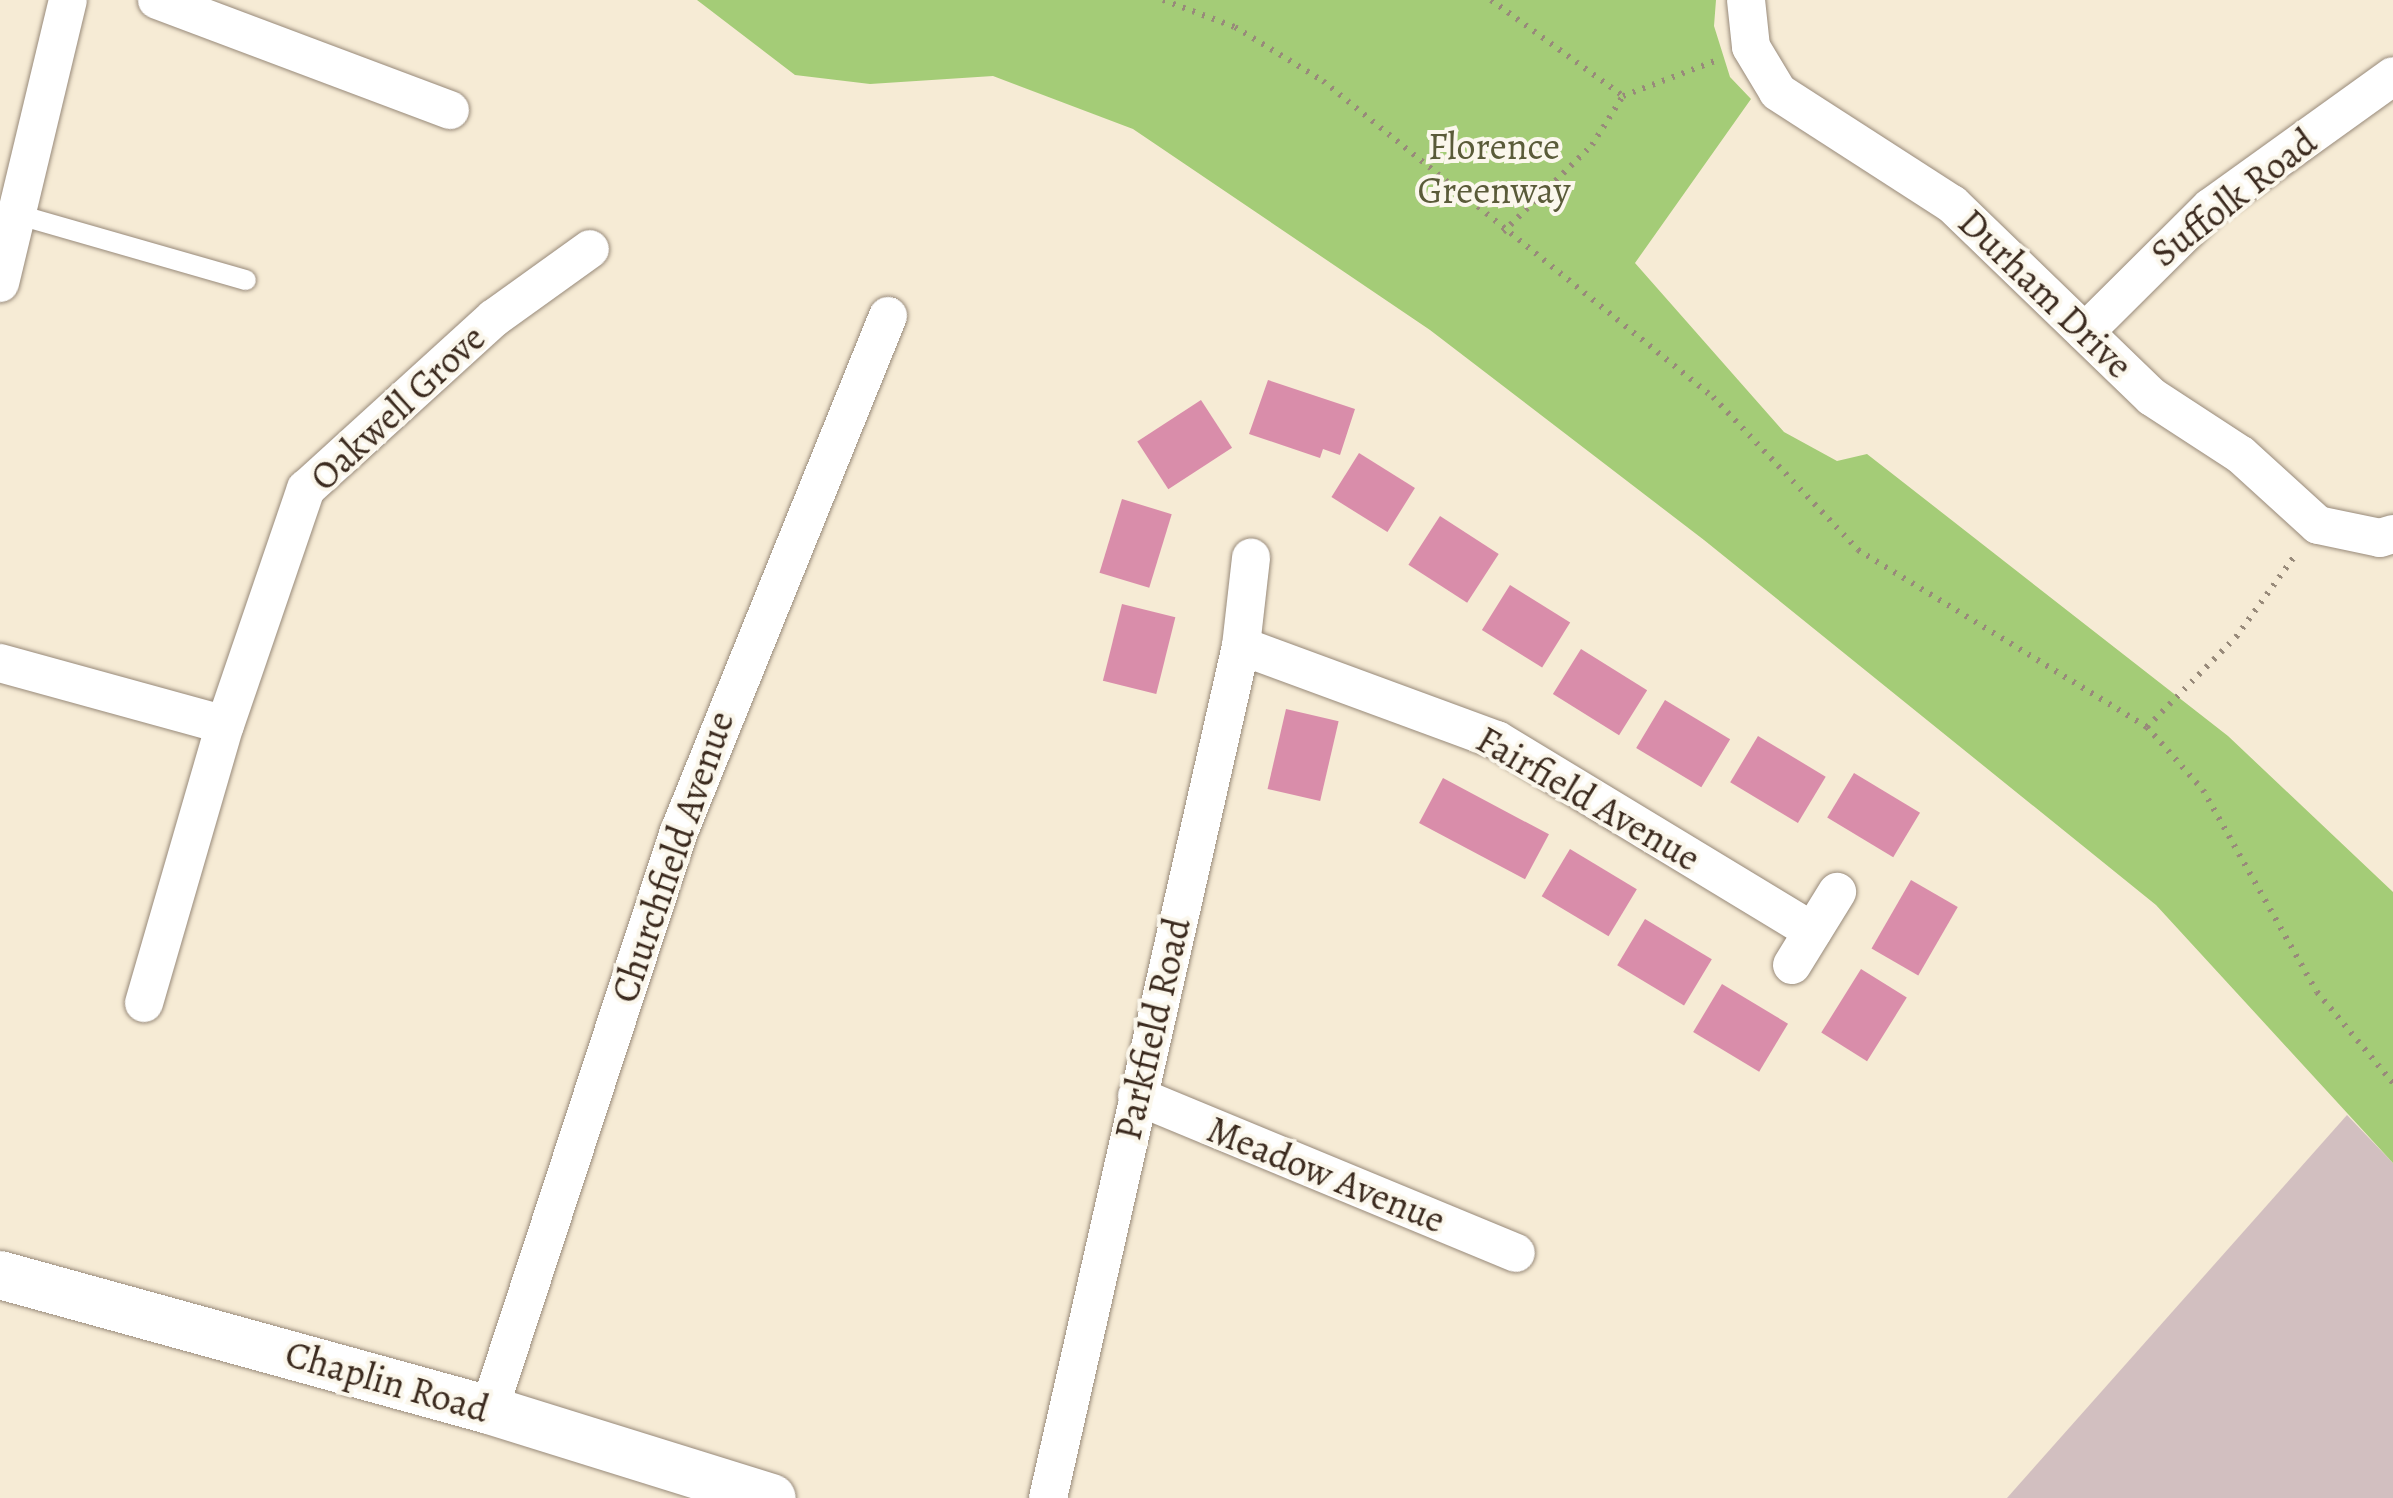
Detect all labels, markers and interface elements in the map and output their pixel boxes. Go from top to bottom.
street label: Suffolk Road [2142,119,2326,277]
park label: Florence Greenway [1417,124,1571,213]
street label: Durham Drive [1948,200,2142,388]
street label: Oakwell Grove [301,315,495,501]
street label: Churchfield Avenue [602,705,744,1009]
street label: Fairfield Avenue [1468,717,1708,881]
street label: Parkfield Road [1105,913,1201,1145]
street label: Meadow Avenue [1200,1107,1452,1243]
street label: Chaplin Road [280,1331,494,1433]

